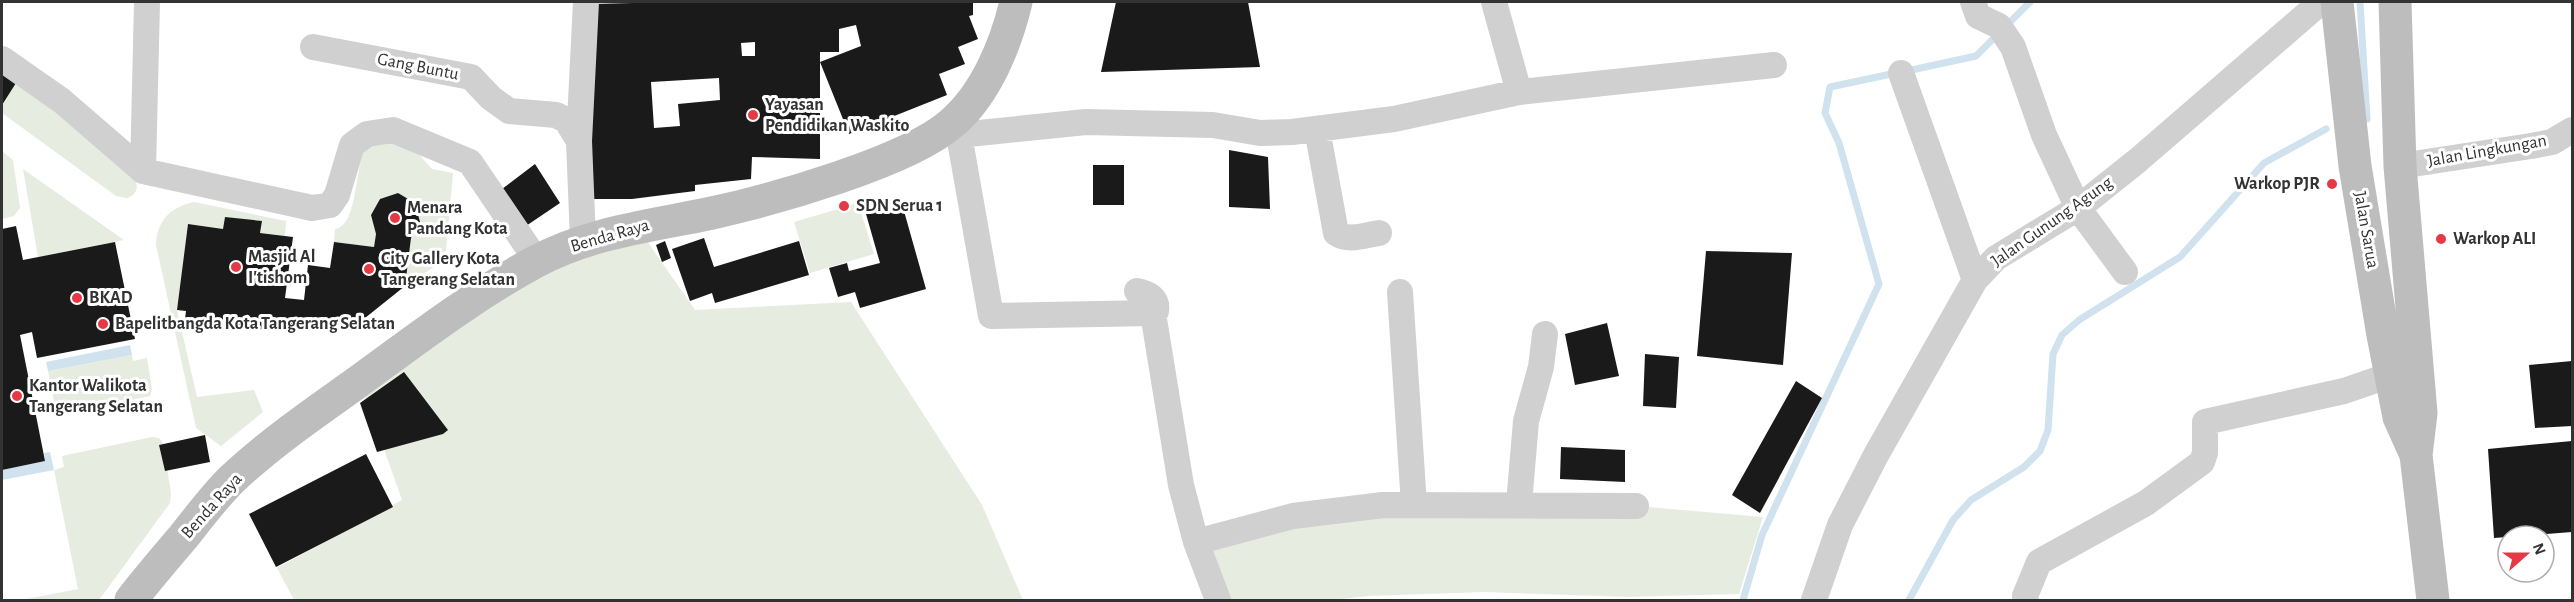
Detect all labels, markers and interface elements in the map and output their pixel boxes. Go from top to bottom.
street label: Gang Buntu [376,50,460,84]
place label: Yayasan Pendidikan Waskito [765,96,910,135]
marker: Yayasan Pendidikan Waskito [746,108,760,122]
street label: Jalan Lingkungan [2426,132,2548,170]
street label: Jalan Gunung Agung [1988,173,2116,270]
place label: Warkop PJR [2234,175,2320,193]
marker: Warkop PJR [2325,177,2339,191]
street label: Jalan Sarua [2350,190,2382,270]
place label: SDN Serua 1 [856,197,943,215]
place label: Menara Pandang Kota [407,199,508,238]
marker: SDN Serua 1 [837,199,851,213]
marker: Menara Pandang Kota [388,211,402,225]
street label: Benda Raya [569,216,651,256]
place label: Warkop ALI [2453,230,2536,248]
marker: Warkop ALI [2434,232,2448,246]
place label: Masjid Al I'tishom [248,248,315,287]
place label: City Gallery Kota Tangerang Selatan [381,250,515,289]
marker: Masjid Al I'tishom [229,260,243,274]
marker: City Gallery Kota Tangerang Selatan [362,262,376,276]
place label: BKAD [89,289,133,307]
marker: BKAD [70,291,84,305]
place label: Bapelitbangda Kota Tangerang Selatan [115,315,395,333]
marker: Bapelitbangda Kota Tangerang Selatan [96,317,110,331]
place label: Kantor Walikota Tangerang Selatan [29,377,163,416]
marker: Kantor Walikota Tangerang Selatan [10,389,24,403]
street label: Benda Raya [178,470,246,542]
north arrow [2496,524,2556,584]
text: N [2530,541,2549,557]

